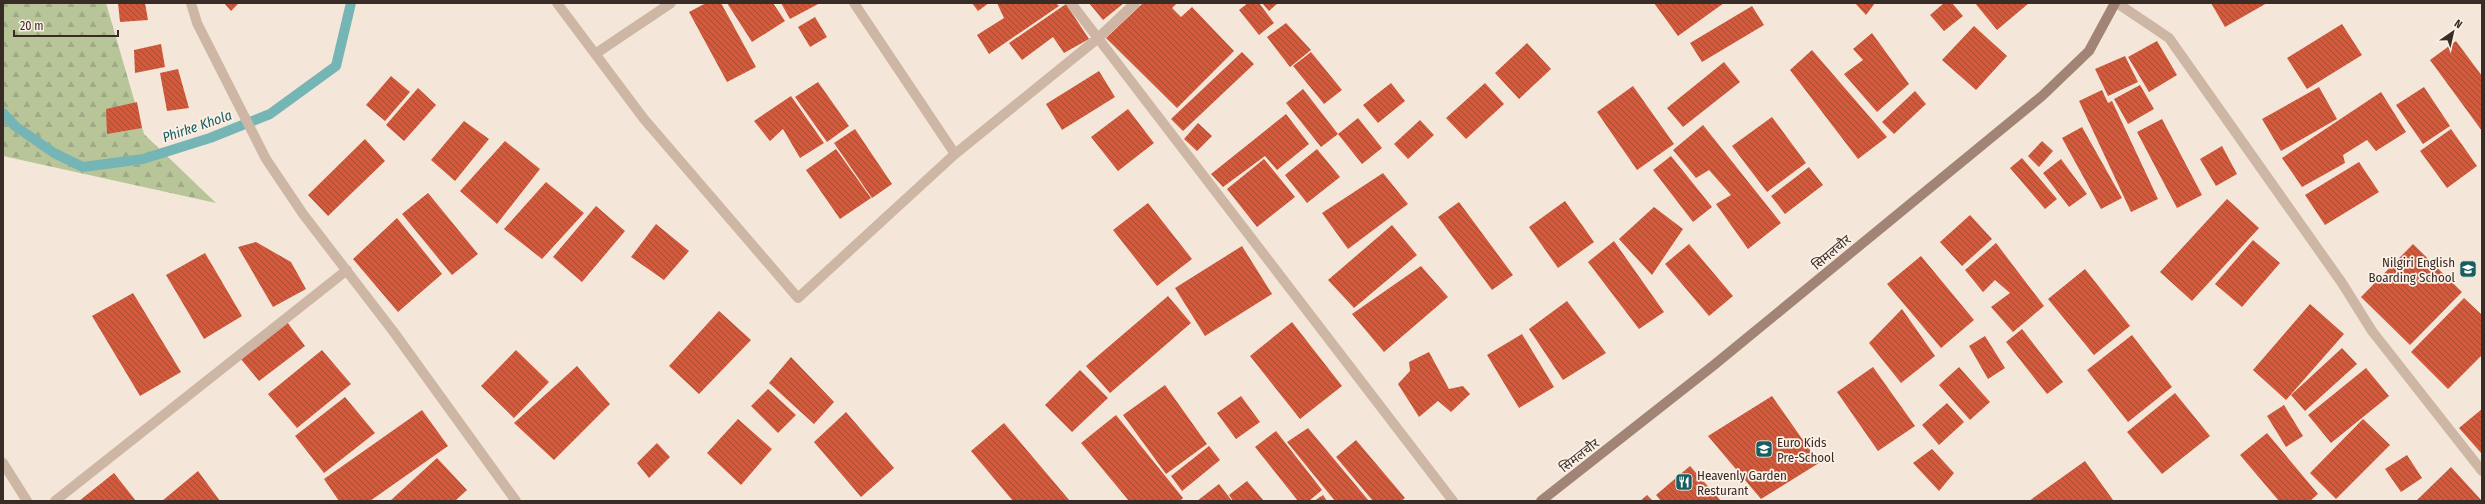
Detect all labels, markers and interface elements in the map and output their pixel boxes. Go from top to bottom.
scale bar [14,12,118,38]
north arrow [2433,12,2473,52]
text: N [2452,17,2465,31]
text: 20 m [20,19,44,33]
water label: Phirke Khola [160,107,234,146]
street label: सिमलचौर [1809,232,1854,273]
place label: Nilgiri English Boarding School [2368,255,2456,285]
school or university icon: Nilgiri English Boarding School [2458,259,2478,279]
street label: सिमलचौर [1557,435,1602,475]
place label: Euro Kids Pre-School [1777,435,1835,465]
school or university icon: Euro Kids Pre-School [1754,439,1774,459]
place label: Heavenly Garden Resturant [1697,468,1787,498]
restaurant icon: Heavenly Garden Resturant [1674,472,1694,492]

